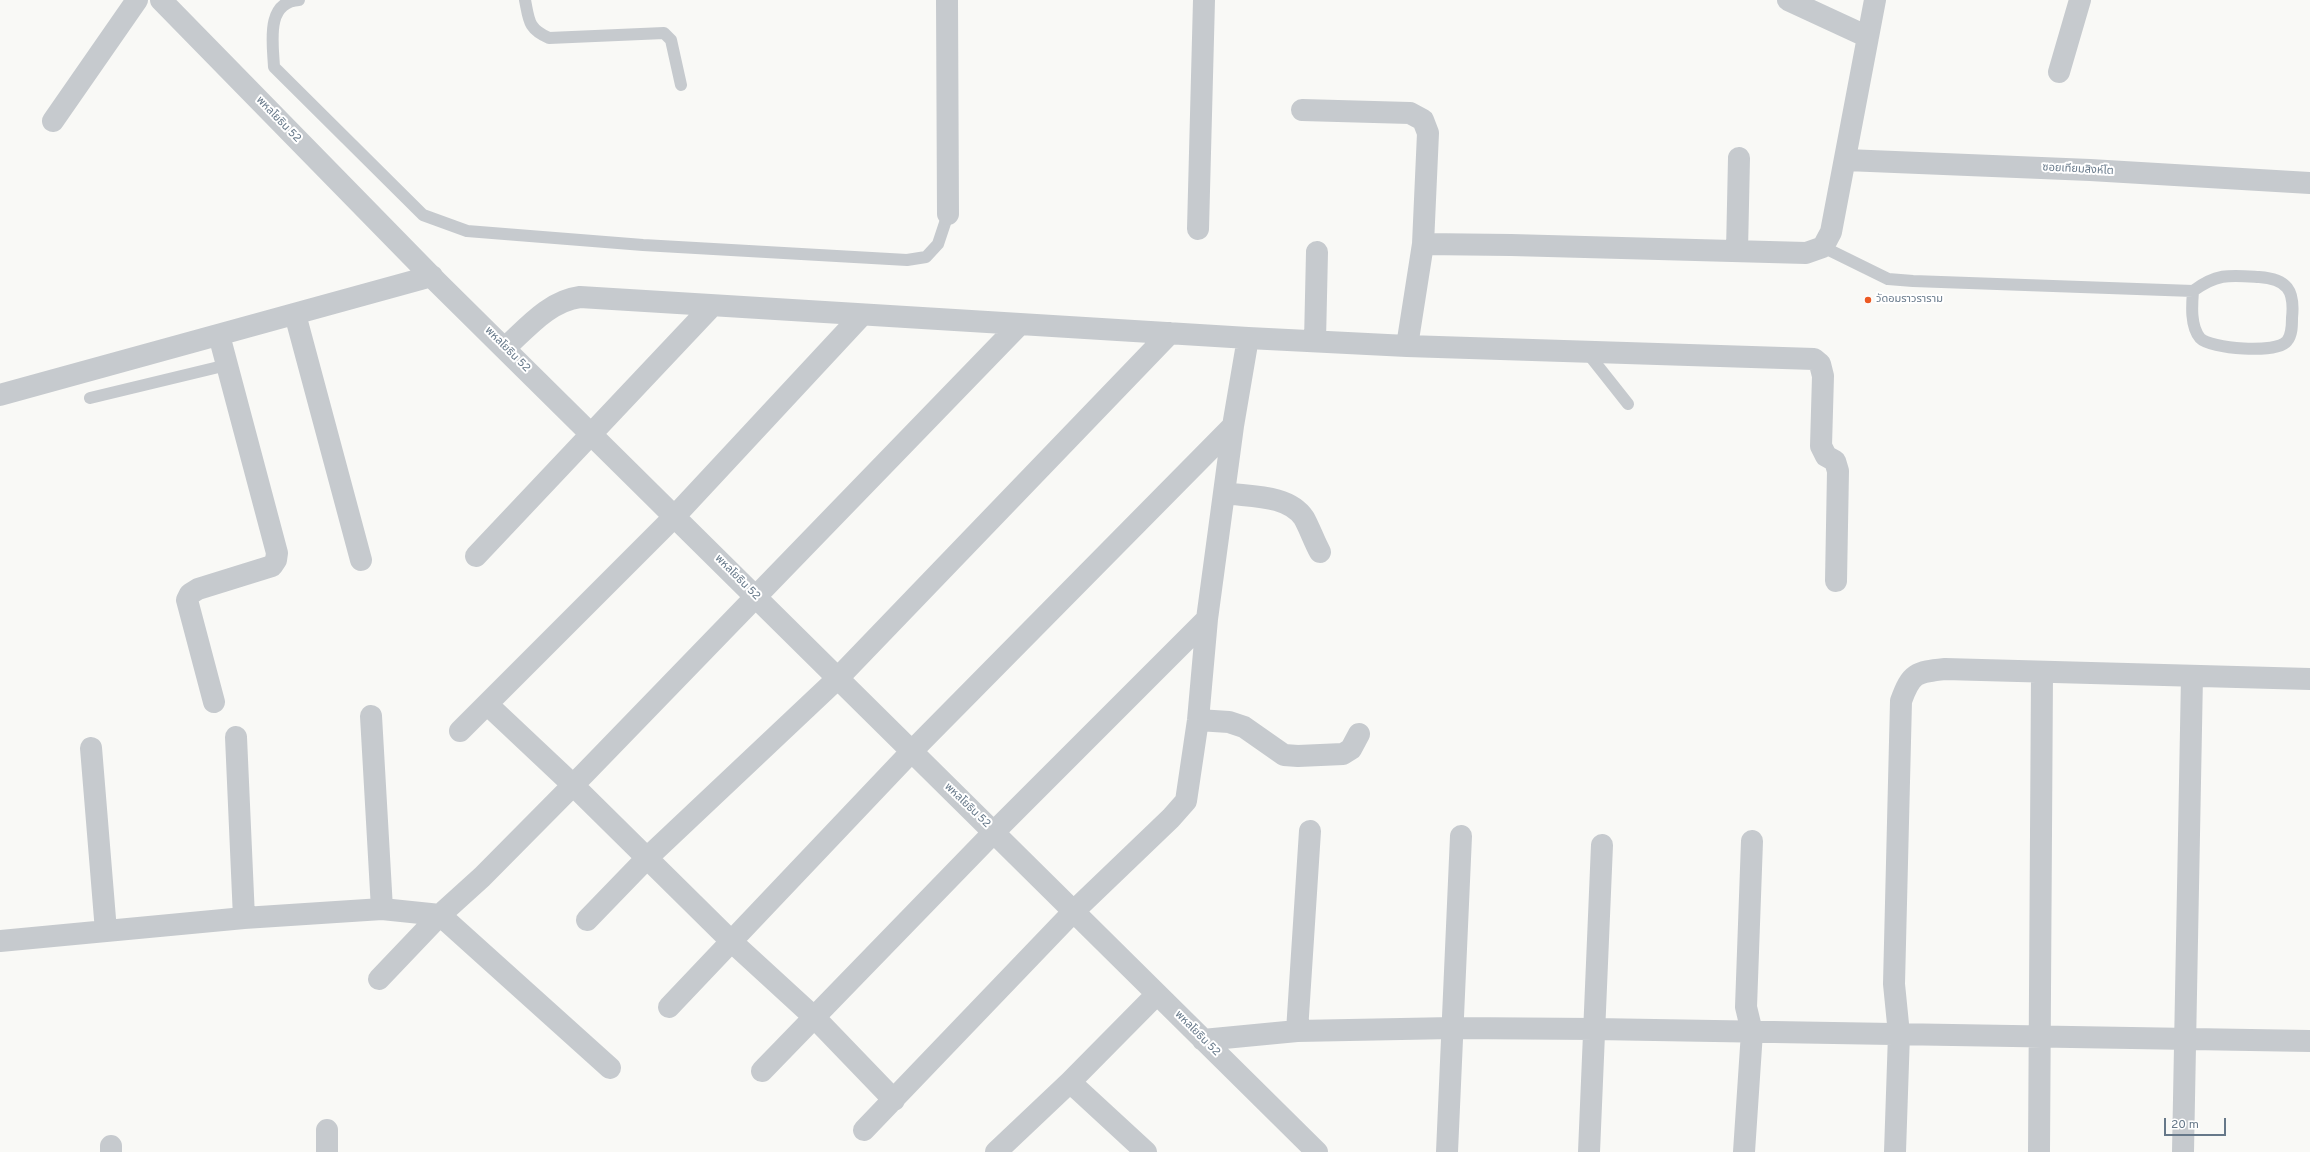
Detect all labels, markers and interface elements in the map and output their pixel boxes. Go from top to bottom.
street label: พหลโยธิน 52 [253,94,303,146]
street label: ซอยเทียมสิงห์โต [2042,162,2114,178]
place label: วัดอมราวราราม [1876,293,1943,307]
marker: วัดอมราวราราม [1863,295,1873,305]
street label: พหลโยธิน 52 [482,325,532,375]
street label: พหลโยธิน 52 [712,553,762,603]
street label: พหลโยธิน 52 [941,781,993,831]
street label: พหลโยธิน 52 [1172,1009,1222,1059]
scale bar [2166,1110,2228,1136]
text: 20 m [2171,1117,2199,1133]

